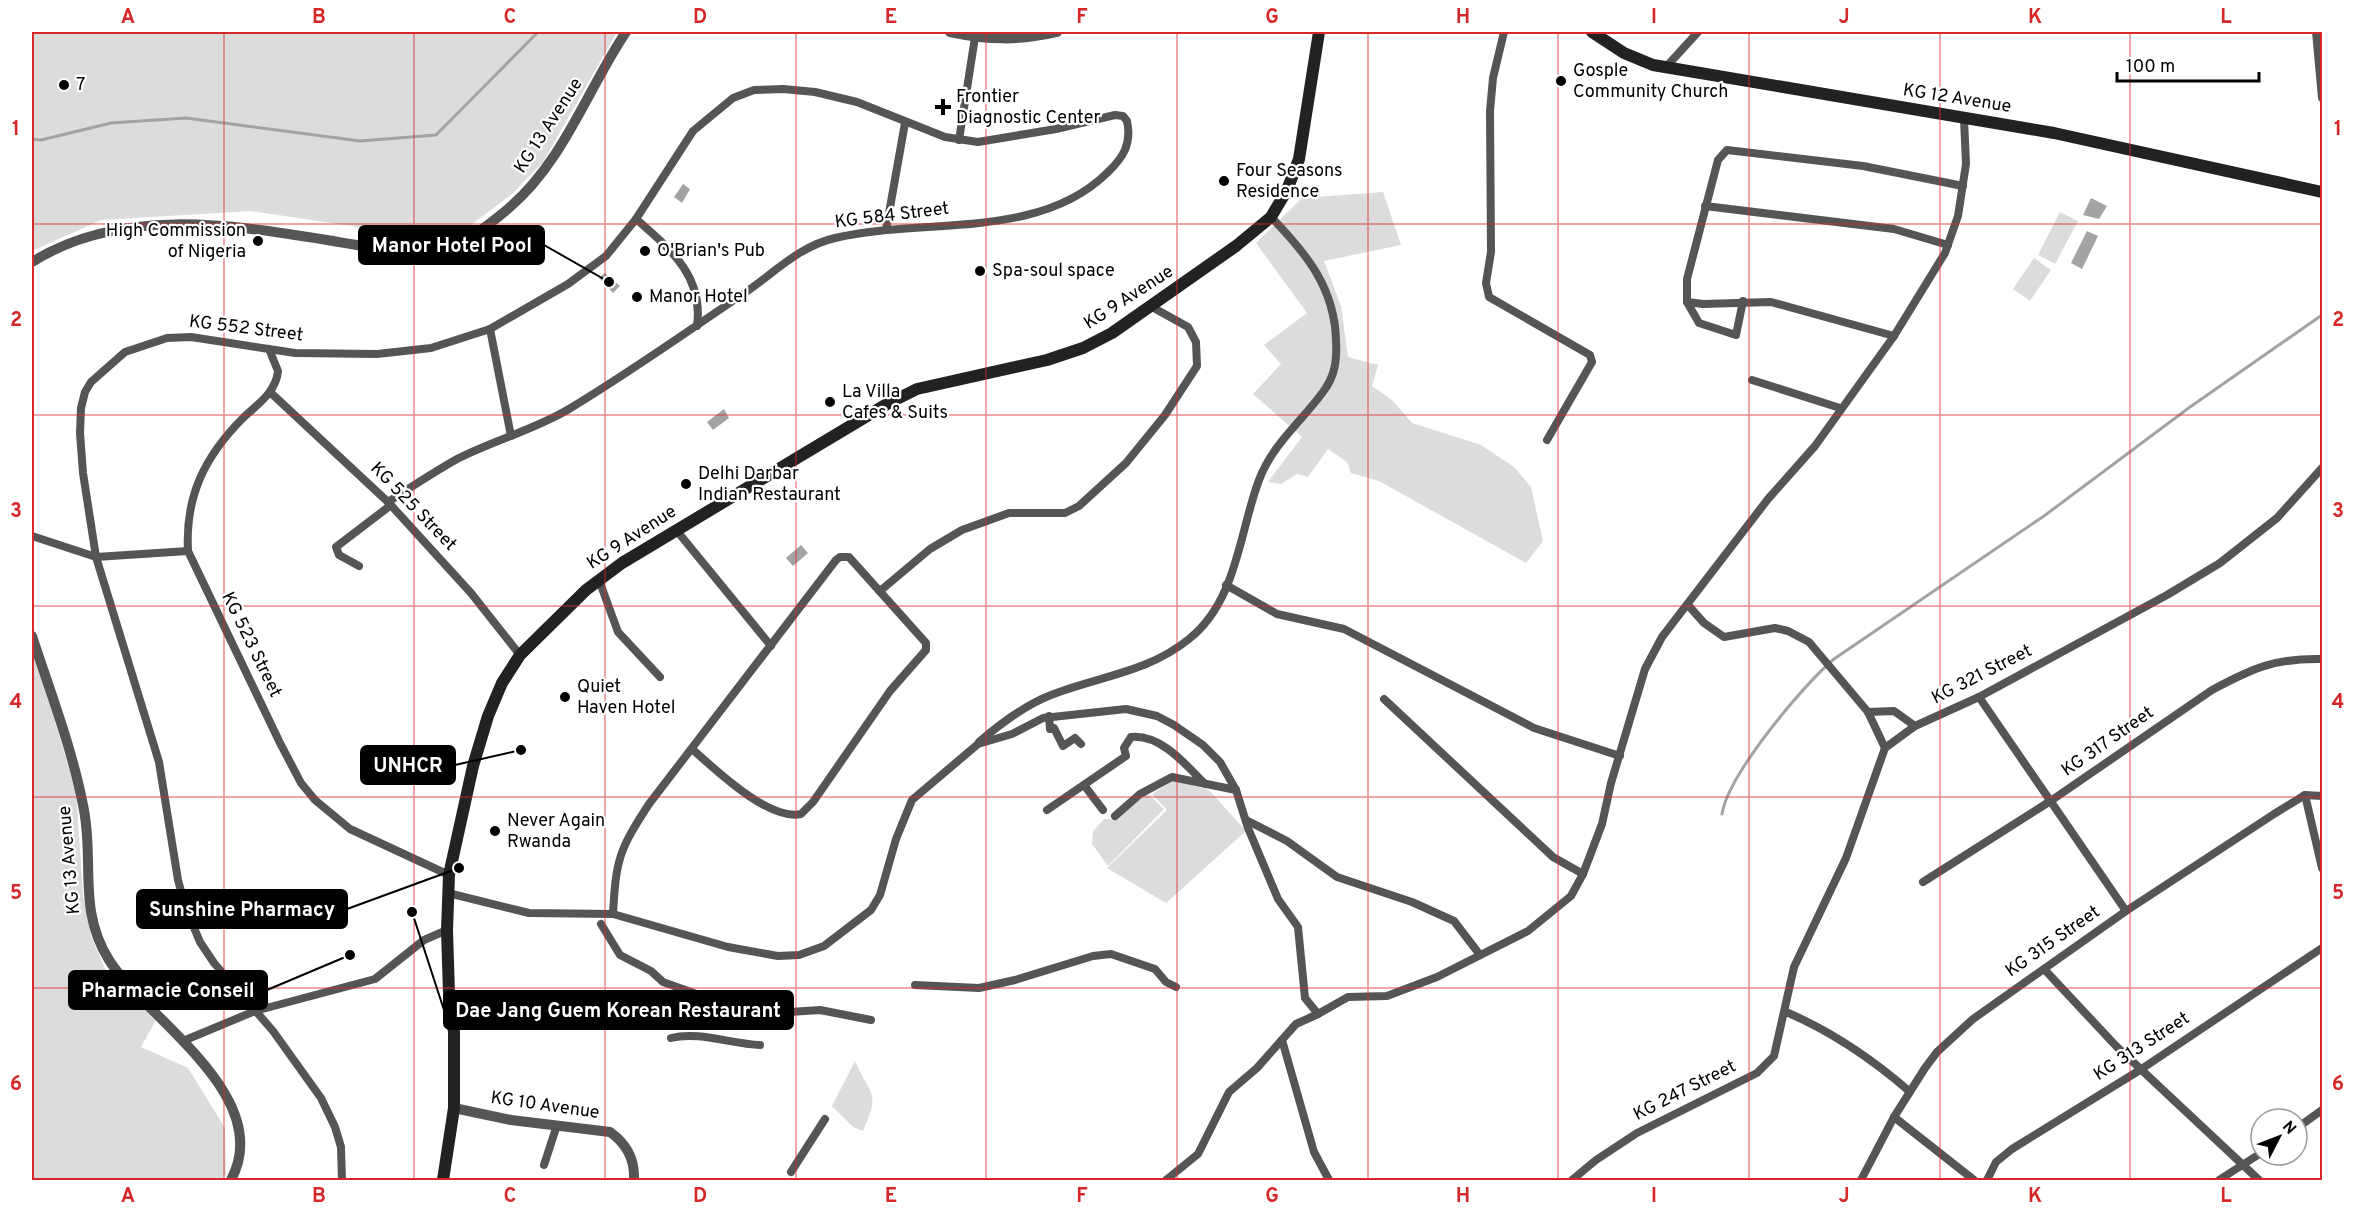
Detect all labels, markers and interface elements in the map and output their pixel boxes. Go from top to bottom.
text: A [121,5,135,31]
text: B [312,5,326,31]
text: C [504,5,516,31]
text: D [693,5,707,31]
text: E [885,5,897,31]
text: F [1076,5,1088,31]
text: G [1265,5,1279,31]
text: H [1456,5,1470,31]
text: I [1651,5,1657,31]
text: J [1838,5,1850,31]
text: K [2028,5,2042,31]
text: L [2220,5,2232,31]
scale bar [2117,45,2260,83]
text: 100 m [2126,56,2175,79]
place label: Gosple Community Church [1573,60,1728,104]
place label: 7 [76,74,85,97]
street label: KG 13 Avenue [510,74,588,178]
marker: Gosple Community Church [1554,74,1568,88]
marker: 7 [57,78,71,92]
street label: KG 12 Avenue [1901,79,2013,119]
place label: Frontier Diagnostic Center [956,86,1101,130]
marker: Frontier Diagnostic Center [934,98,952,116]
text: 1 [12,117,20,143]
text: 1 [2334,117,2342,143]
place label: Four Seasons Residence [1236,160,1343,204]
marker: Four Seasons Residence [1217,174,1231,188]
street label: KG 584 Street [834,198,950,234]
place label: High Commission of Nigeria [106,220,246,264]
callout: Manor Hotel Pool [359,226,544,264]
marker: High Commission of Nigeria [251,234,265,248]
text: Manor Hotel Pool [372,234,532,260]
place label: O'Brian's Pub [657,240,765,263]
marker: O'Brian's Pub [638,244,652,258]
place label: Spa-soul space [992,260,1115,283]
street label: KG 9 Avenue [1080,261,1178,335]
marker: Spa-soul space [973,264,987,278]
place label: Manor Hotel [649,286,748,309]
marker: Manor Hotel [630,290,644,304]
text: 2 [10,308,22,334]
text: 2 [2332,308,2344,334]
street label: KG 552 Street [188,311,304,347]
place label: La Villa Cafes & Suits [842,381,948,425]
marker: La Villa Cafes & Suits [823,395,837,409]
street label: KG 525 Street [365,458,461,556]
place label: Delhi Darbar Indian Restaurant [698,463,841,507]
marker: Delhi Darbar Indian Restaurant [679,477,693,491]
text: 3 [10,499,22,525]
text: 3 [2332,499,2344,525]
street label: KG 9 Avenue [583,501,681,575]
street label: KG 523 Street [216,589,286,701]
street label: KG 321 Street [1928,640,2036,710]
place label: Quiet Haven Hotel [577,676,675,720]
text: 4 [10,690,22,716]
marker: Quiet Haven Hotel [558,690,572,704]
text: 4 [2332,690,2344,716]
street label: KG 317 Street [2057,702,2159,782]
callout: UNHCR [361,746,455,784]
text: UNHCR [373,754,443,780]
street label: KG 13 Avenue [54,805,86,915]
place label: Never Again Rwanda [507,810,605,854]
marker: Never Again Rwanda [488,824,502,838]
text: 5 [10,881,22,907]
text: 5 [2332,881,2344,907]
callout: Sunshine Pharmacy [137,890,347,928]
text: Sunshine Pharmacy [149,898,335,924]
street label: KG 315 Street [2001,901,2105,983]
callout: Pharmacie Conseil [69,971,267,1009]
text: Pharmacie Conseil [81,979,255,1005]
callout: Dae Jang Guem Korean Restaurant [444,991,793,1029]
text: Dae Jang Guem Korean Restaurant [455,999,781,1025]
street label: KG 313 Street [2090,1007,2194,1087]
street label: KG 247 Street [1630,1055,1740,1127]
text: 6 [10,1072,22,1098]
text: 6 [2332,1072,2344,1098]
street label: KG 10 Avenue [489,1087,601,1125]
north arrow [2249,1107,2309,1167]
text: N [2277,1117,2300,1139]
text: A [121,1184,135,1210]
text: B [312,1184,326,1210]
text: C [504,1184,516,1210]
text: D [693,1184,707,1210]
text: E [885,1184,897,1210]
text: F [1076,1184,1088,1210]
text: G [1265,1184,1279,1210]
text: H [1456,1184,1470,1210]
text: I [1651,1184,1657,1210]
text: J [1838,1184,1850,1210]
text: K [2028,1184,2042,1210]
text: L [2220,1184,2232,1210]

